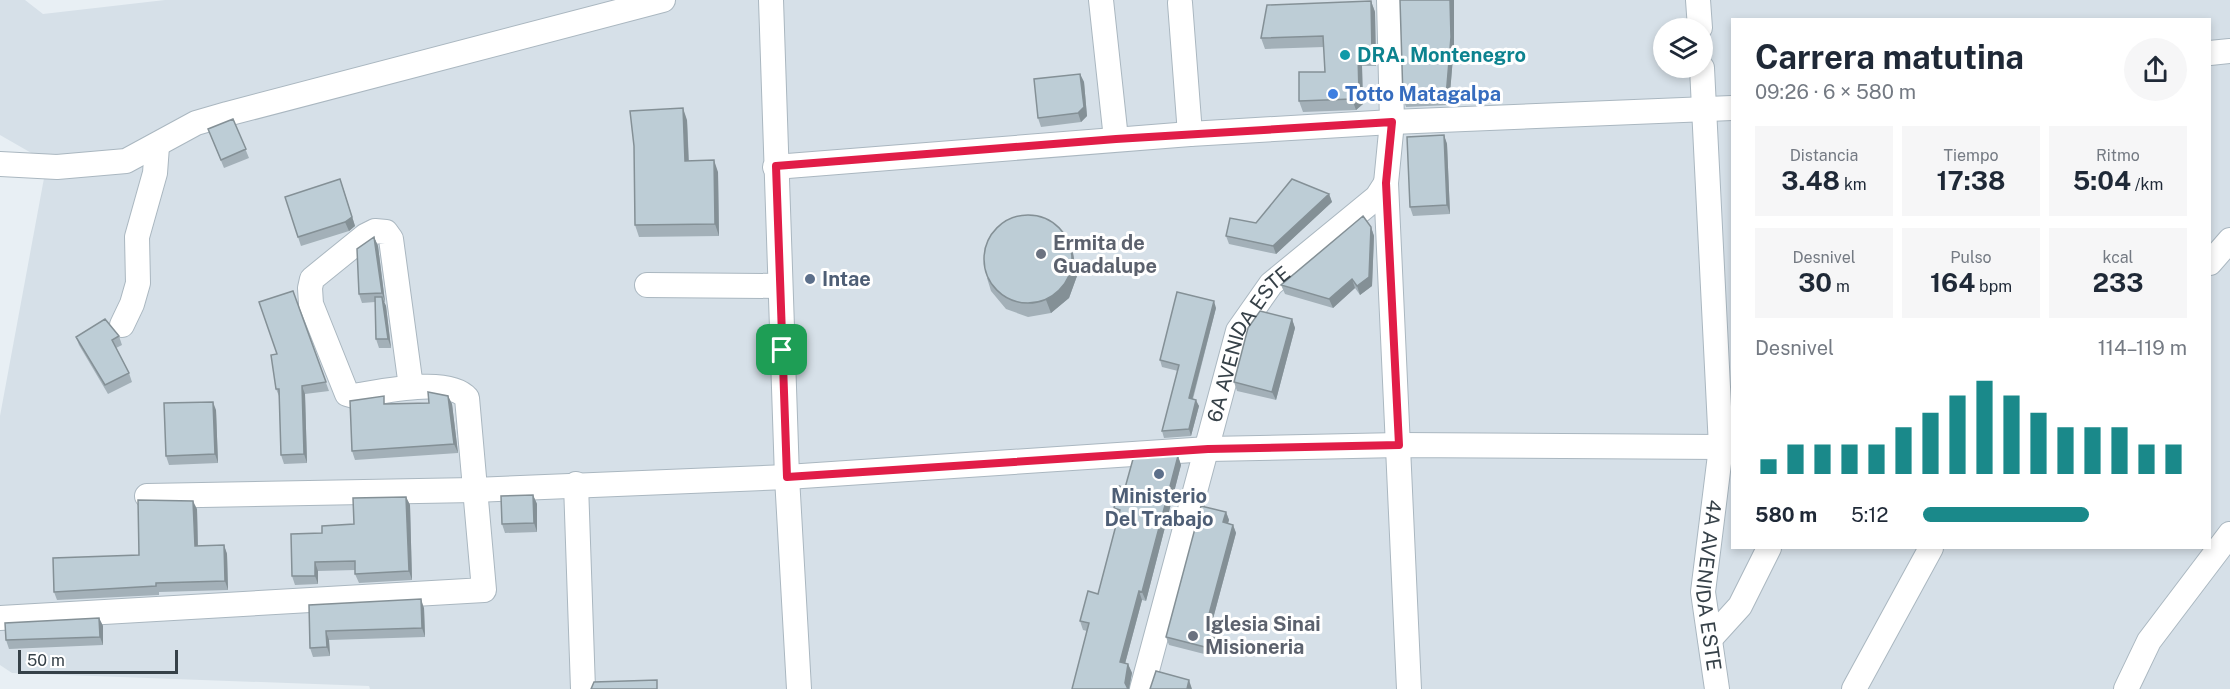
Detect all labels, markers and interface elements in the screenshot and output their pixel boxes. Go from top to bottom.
map controls [1653,18,1713,78]
button: layers [1653,18,1713,78]
text: Carrera matutina [1755,38,2024,76]
button: share [2124,38,2187,101]
place label: DRA. Montenegro [1357,43,1526,67]
marker: DRA. Montenegro [1338,48,1352,62]
text: 09:26 · 6 × 580 m [1755,80,1916,104]
place label: Totto Matagalpa [1345,82,1501,106]
marker: Totto Matagalpa [1326,87,1340,101]
text: Distancia [1790,146,1858,165]
text: Tiempo [1944,146,1998,165]
text: Ritmo [2096,146,2140,165]
text: 3.48 [1781,165,1840,196]
text: 17:38 [1936,165,2006,196]
text: 5:04 [2073,165,2131,196]
text: km [1840,175,1867,194]
text: /km [2131,175,2163,194]
place label: Ermita de Guadalupe [1053,231,1157,278]
marker: Ermita de Guadalupe [1034,247,1048,261]
text: Desnivel [1792,248,1856,267]
text: Pulso [1950,248,1992,267]
text: kcal [2103,248,2133,267]
street label: 6A AVENIDA ESTE [1202,261,1295,425]
place label: Intae [822,267,871,291]
text: 30 [1798,267,1832,298]
text: 164 [1930,267,1975,298]
text: 233 [2092,267,2144,298]
marker: Intae [803,272,817,286]
text: m [1832,277,1850,296]
text: bpm [1975,277,2012,296]
pin [756,324,807,375]
icon: arrive [765,333,798,366]
text: Desnivel [1755,336,1834,360]
text: 114–119 m [2098,336,2187,360]
marker: Ministerio Del Trabajo [1152,467,1166,481]
place label: Ministerio Del Trabajo [1104,484,1214,531]
street label: 4A AVENIDA ESTE [1691,498,1726,673]
text: 580 m [1755,503,1817,527]
text: 5:12 [1851,503,1888,527]
place label: Iglesia Sinai Misioneria [1205,612,1321,659]
marker: Iglesia Sinai Misioneria [1186,629,1200,643]
scale bar [18,647,178,674]
text: 50 m [27,651,65,670]

